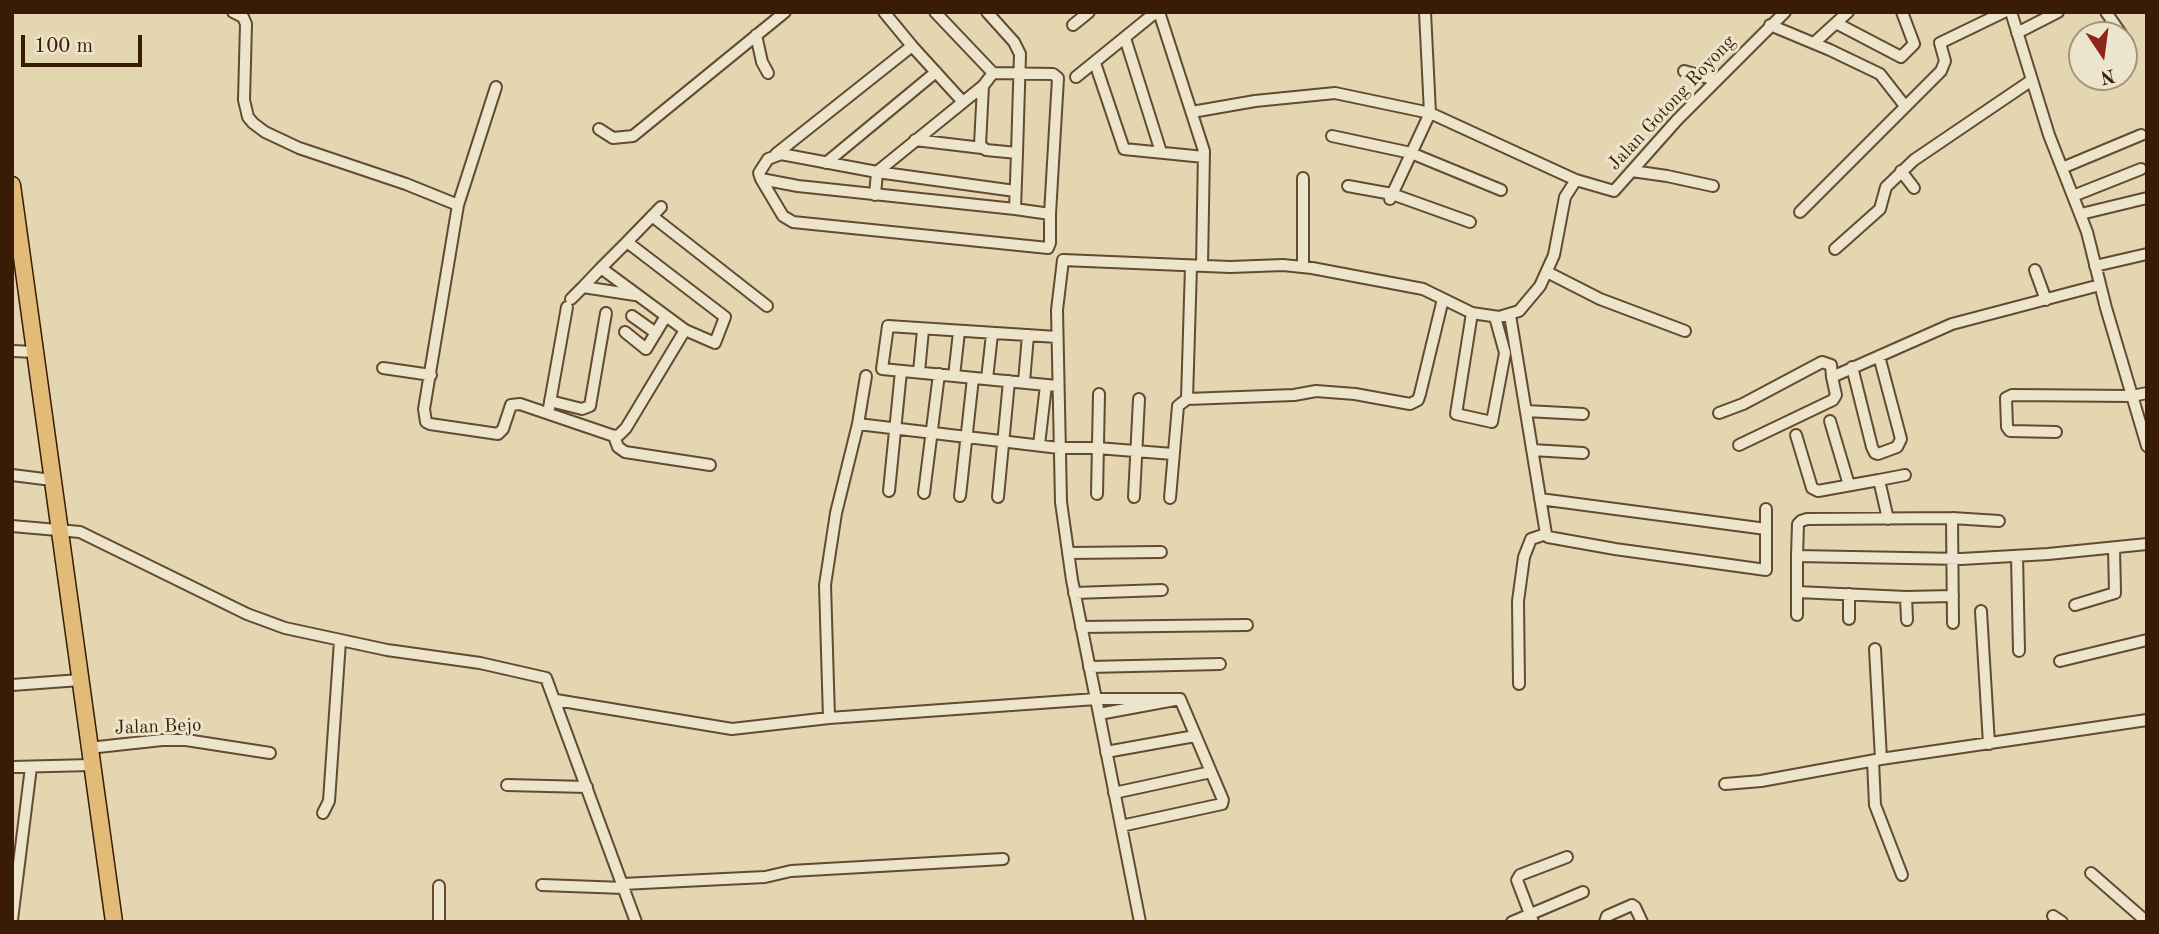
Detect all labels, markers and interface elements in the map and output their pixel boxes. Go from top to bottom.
scale bar [24,21,145,65]
north arrow [2068,21,2138,91]
street label: Jalan Gotong Royong [1603,31,1741,175]
text: 100 m [34,36,93,57]
text: N [2098,64,2117,86]
street label: Jalan Bejo [114,714,202,740]

